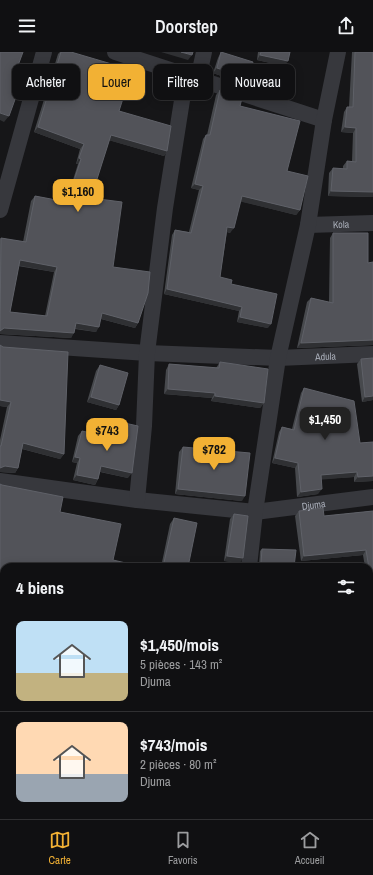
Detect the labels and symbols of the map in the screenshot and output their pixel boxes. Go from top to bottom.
pin: $1,160 [45,179,111,213]
street label: Kola [333,217,350,231]
street label: Adula [314,349,337,363]
pin: $1,450 [292,407,358,441]
pin: $743 [83,418,131,452]
pin: $782 [190,437,238,471]
street label: Djuma [301,497,327,512]

